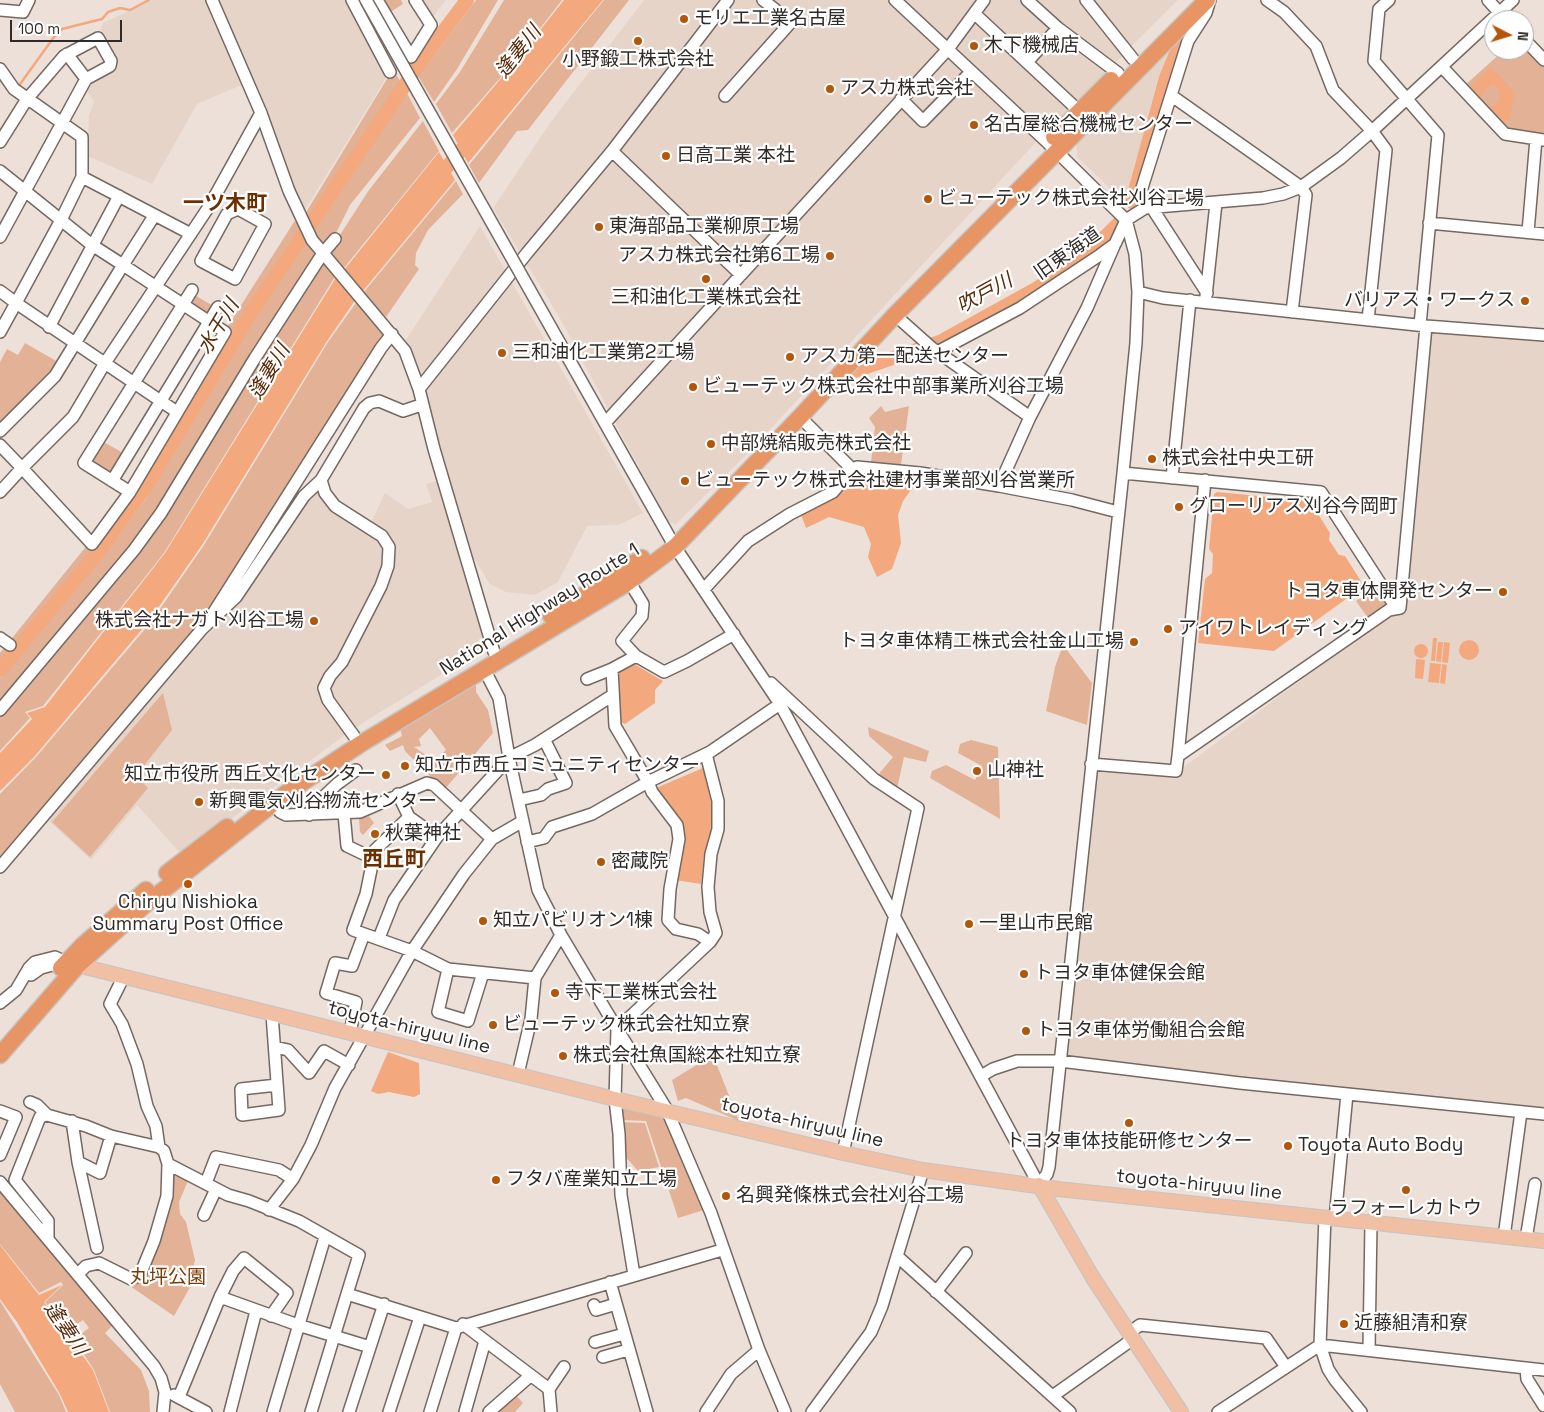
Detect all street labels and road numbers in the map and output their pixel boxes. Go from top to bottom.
street label: 旧東海道 [1030,223,1106,285]
street label: National Highway Route 1 [436,539,644,681]
street label: toyota-hiryuu line [325,997,493,1059]
street label: toyota-hiryuu line [718,1093,886,1153]
street label: toyota-hiryuu line [1115,1165,1283,1205]

